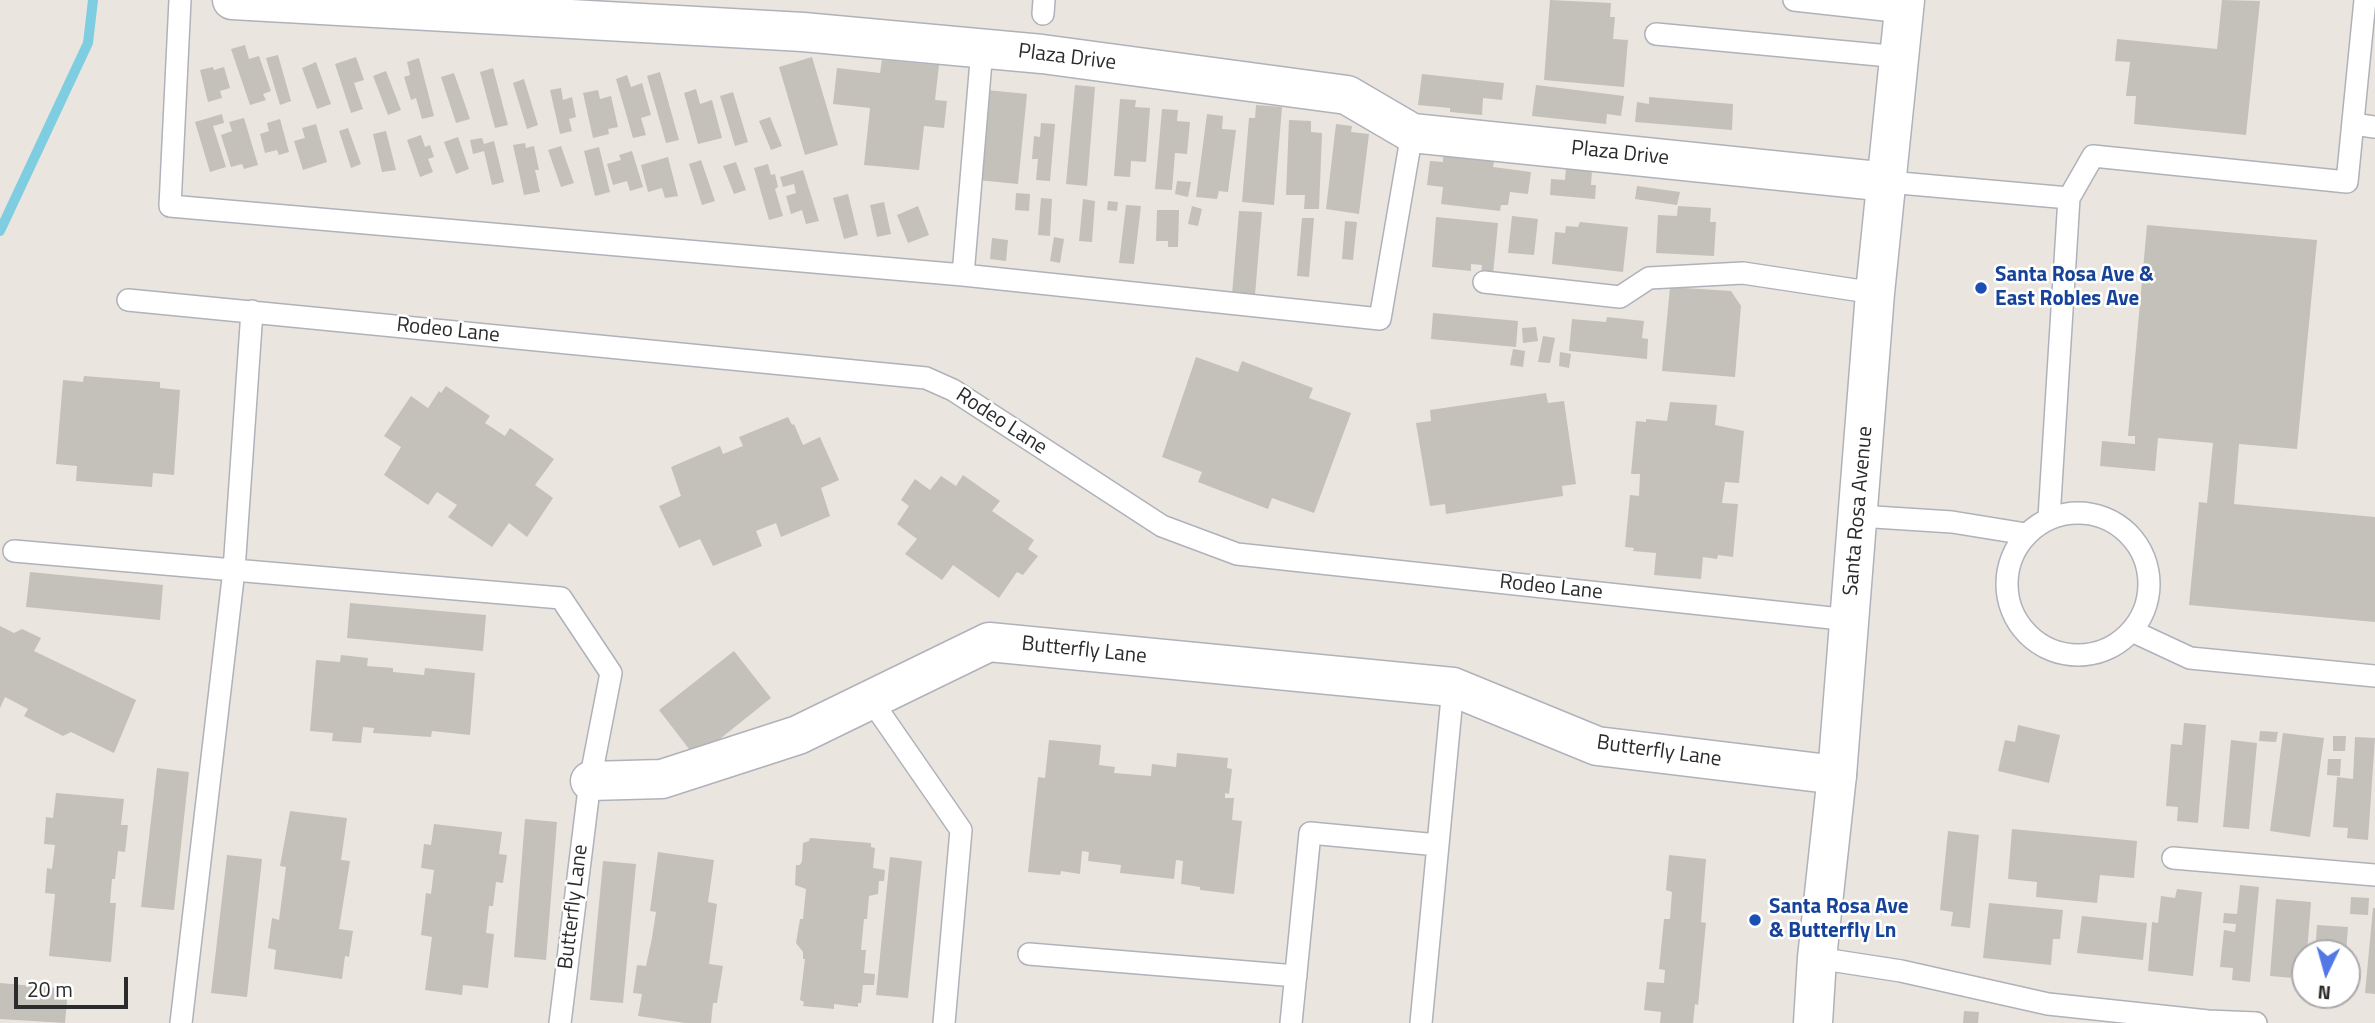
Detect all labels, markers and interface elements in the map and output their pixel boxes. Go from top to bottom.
street label: Plaza Drive [1017,39,1117,77]
street label: Plaza Drive [1570,136,1670,172]
place label: Santa Rosa Ave & East Robles Ave [1995,263,2154,313]
marker: Santa Rosa Ave & East Robles Ave [1973,280,1989,296]
street label: Rodeo Lane [395,313,501,349]
street label: Rodeo Lane [951,383,1051,461]
street label: Santa Rosa Avenue [1839,425,1879,597]
street label: Rodeo Lane [1498,570,1604,606]
street label: Butterfly Lane [1020,632,1148,670]
street label: Butterfly Lane [1595,731,1723,773]
street label: Butterfly Lane [554,843,594,971]
place label: Santa Rosa Ave & Butterfly Ln [1769,895,1908,945]
marker: Santa Rosa Ave & Butterfly Ln [1747,912,1763,928]
north arrow [2291,939,2361,1009]
scale bar [18,964,131,1008]
text: 20 m [27,973,73,1005]
text: N [2316,978,2332,1008]

